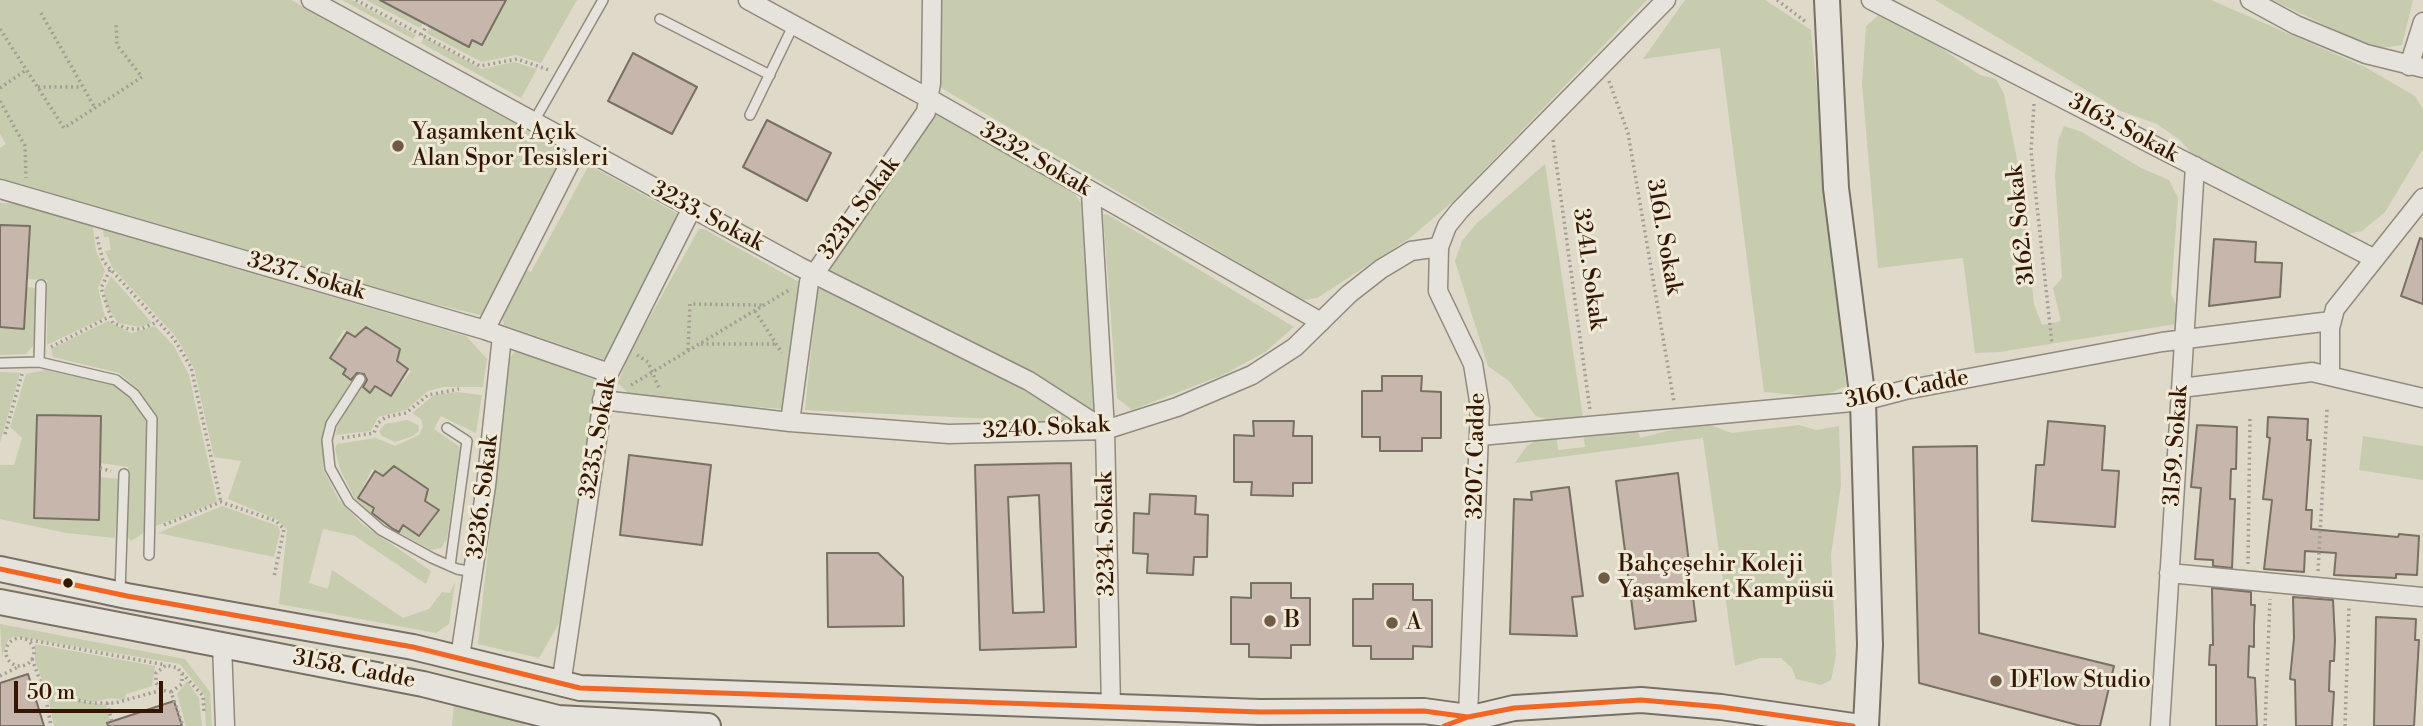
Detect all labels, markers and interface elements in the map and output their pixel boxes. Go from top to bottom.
street label: 3163. Sokak [2063,89,2183,169]
street label: 3232. Sokak [974,117,1096,203]
place label: Yaşamkent Açık Alan Spor Tesisleri [412,119,609,173]
marker: Yaşamkent Açık Alan Spor Tesisleri [390,138,406,154]
street label: 3231. Sokak [813,152,907,266]
street label: 3162. Sokak [2002,164,2042,286]
street label: 3233. Sokak [646,176,768,258]
street label: 3161. Sokak [1639,177,1687,297]
street label: 3241. Sokak [1566,206,1610,332]
street label: 3237. Sokak [244,247,368,307]
street label: 3160. Cadde [1843,364,1971,416]
street label: 3235. Sokak [575,375,623,501]
street label: 3159. Sokak [2159,385,2195,507]
street label: 3207. Cadde [1462,392,1492,520]
street label: 3240. Sokak [982,412,1110,446]
street label: 3236. Sokak [463,433,505,561]
street label: 3234. Sokak [1092,471,1122,597]
place label: Bahçeşehir Koleji Yaşamkent Kampüsü [1618,551,1834,605]
marker: Bahçeşehir Koleji Yaşamkent Kampüsü [1596,570,1612,586]
unlabelled marker [61,576,75,590]
place label: B [1284,607,1300,635]
place label: A [1406,609,1422,637]
marker: B [1262,613,1278,629]
marker: A [1384,615,1400,631]
street label: 3158. Cadde [291,645,417,695]
scale bar [18,666,166,710]
place label: DFlow Studio [2010,667,2151,695]
marker: DFlow Studio [1988,673,2004,689]
text: 50 m [27,680,75,706]

